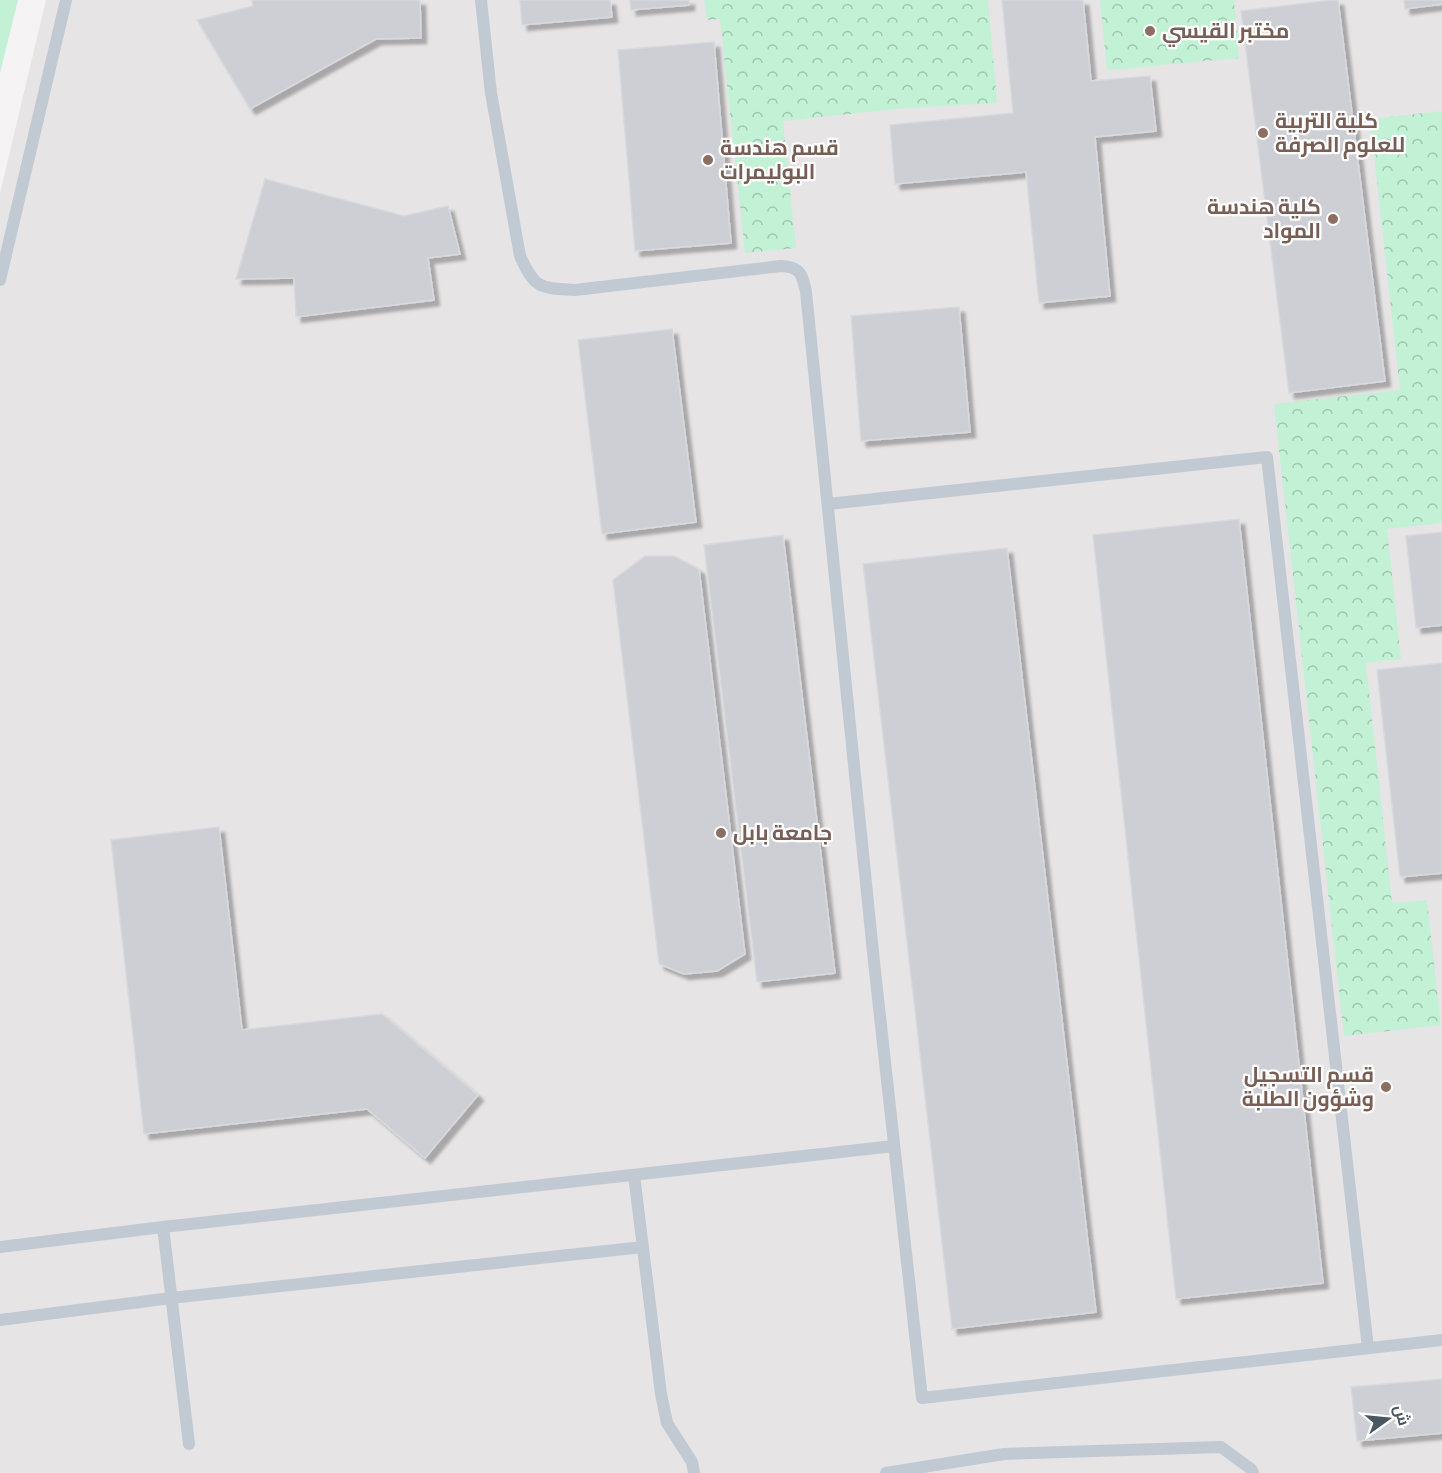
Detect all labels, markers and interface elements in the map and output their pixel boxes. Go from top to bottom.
place label: مختبر القيسي [1162,19,1289,47]
marker: مختبر القيسي [1143,24,1157,38]
place label: كلية التربية للعلوم الصرفة [1275,109,1405,159]
marker: كلية التربية للعلوم الصرفة [1256,126,1270,140]
place label: قسم هندسة البوليمرات [720,136,839,185]
marker: قسم هندسة البوليمرات [701,153,715,167]
place label: كلية هندسة المواد [1207,195,1321,244]
marker: كلية هندسة المواد [1326,212,1340,226]
place label: جامعة بابل [733,821,832,846]
marker: جامعة بابل [714,826,728,840]
place label: قسم التسجيل وشؤون الطلبة [1242,1063,1374,1112]
marker: قسم التسجيل وشؤون الطلبة [1379,1080,1393,1094]
north arrow [1358,1389,1418,1449]
text: ش [1389,1403,1413,1428]

